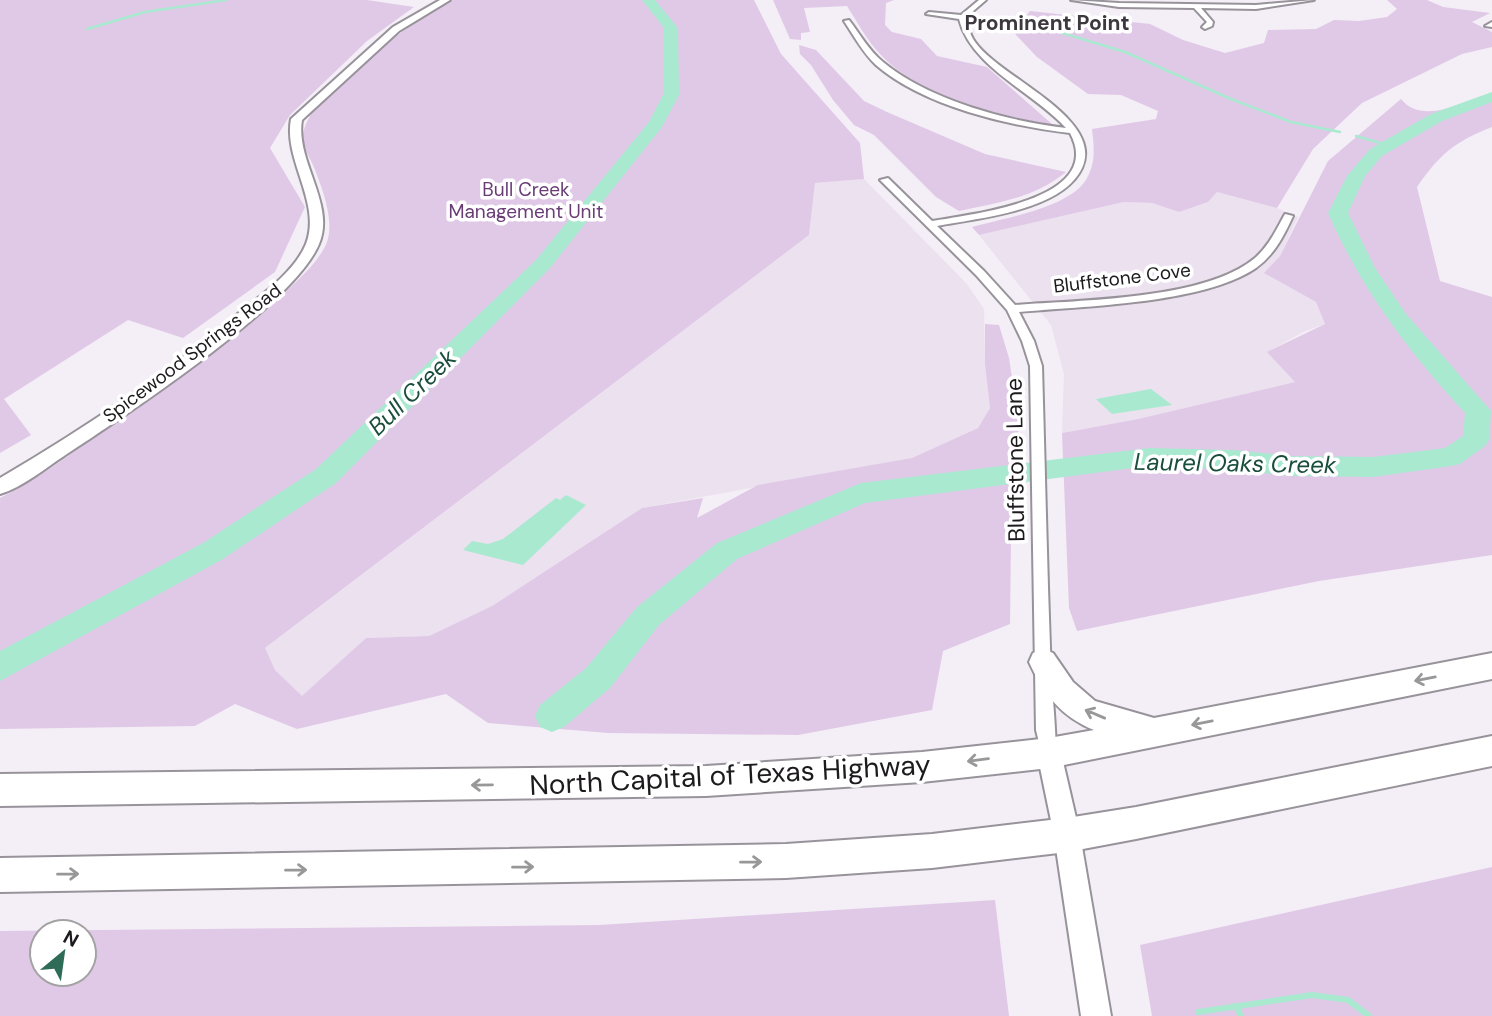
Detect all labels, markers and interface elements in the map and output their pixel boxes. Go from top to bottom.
district label: Prominent Point [964,9,1130,37]
park label: Bull Creek Management Unit [448,177,604,224]
street label: Bluffstone Cove [1052,257,1192,299]
street label: Spicewood Springs Road [98,278,286,428]
water label: Bull Creek [361,342,463,442]
street label: Bluffstone Lane [999,378,1031,542]
water label: Laurel Oaks Creek [1134,446,1337,480]
one-way arrow [1414,673,1437,687]
one-way arrow [1084,707,1106,720]
one-way arrow [1191,717,1214,730]
street label: North Capital of Texas Highway [529,746,931,804]
one-way arrow [967,754,989,767]
one-way arrow [470,778,493,792]
one-way arrow [739,856,762,869]
one-way arrow [511,860,534,873]
one-way arrow [284,863,307,877]
one-way arrow [56,867,79,881]
north arrow [28,918,98,988]
text: N [59,924,83,953]

